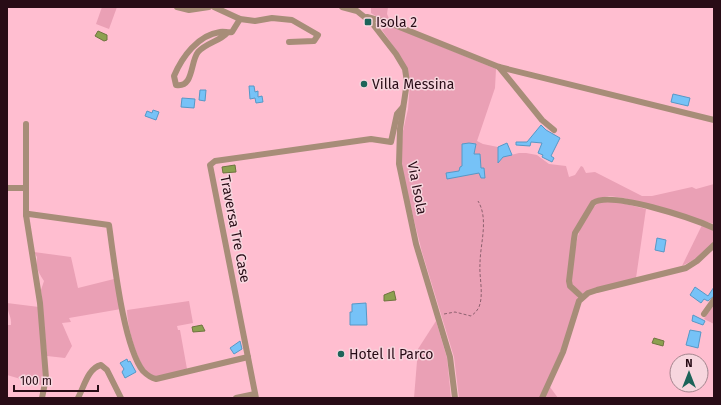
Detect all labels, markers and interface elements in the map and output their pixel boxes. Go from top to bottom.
place label: Isola 2 [376,14,417,31]
marker: Isola 2 [363,17,373,27]
place label: Villa Messina [372,76,454,93]
marker: Villa Messina [359,79,369,89]
street label: Via Isola [404,160,430,216]
street label: Traversa Tre Case [216,174,254,284]
place label: Hotel Il Parco [349,346,433,363]
marker: Hotel Il Parco [336,349,346,359]
north arrow [669,353,709,393]
text: N [685,357,693,370]
scale bar [14,367,98,393]
text: 100 m [20,374,52,388]

